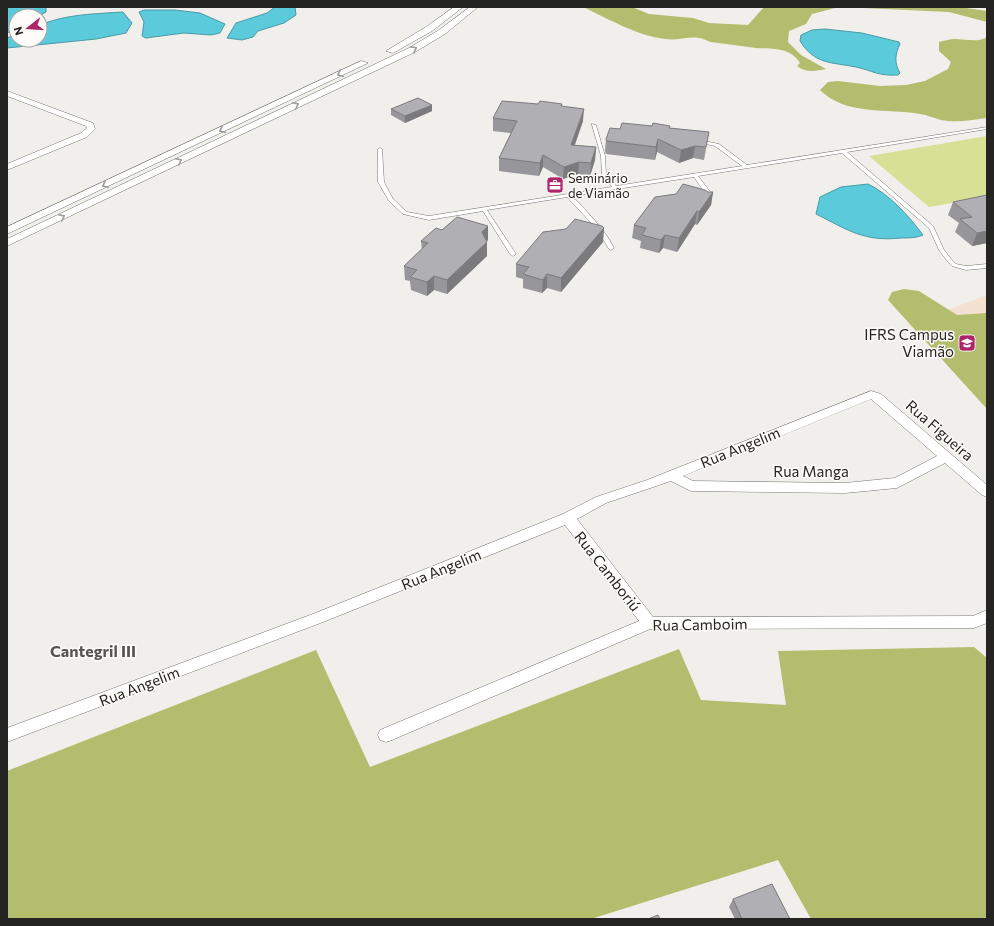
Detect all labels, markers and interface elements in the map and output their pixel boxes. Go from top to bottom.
north arrow [8,8,48,48]
text: N [11,25,25,37]
one-way arrow [409,46,417,54]
one-way arrow [337,69,344,77]
one-way arrow [292,102,300,110]
one-way arrow [219,125,227,133]
one-way arrow [175,158,183,166]
place label: Seminário de Viamão [568,170,630,201]
office icon: Seminário de Viamão [545,175,565,195]
one-way arrow [101,180,109,188]
one-way arrow [58,214,65,222]
place label: IFRS Campus Viamão [864,325,954,360]
school or university icon: IFRS Campus Viamão [957,333,977,353]
street label: Rua Figueira [903,396,977,464]
street label: Rua Angelim [697,423,783,471]
street label: Rua Manga [773,462,849,480]
street label: Rua Camboriú [571,527,645,615]
street label: Rua Angelim [398,545,484,593]
street label: Rua Camboim [652,614,748,634]
district label: Cantegril III [50,641,136,660]
street label: Rua Angelim [96,662,182,710]

